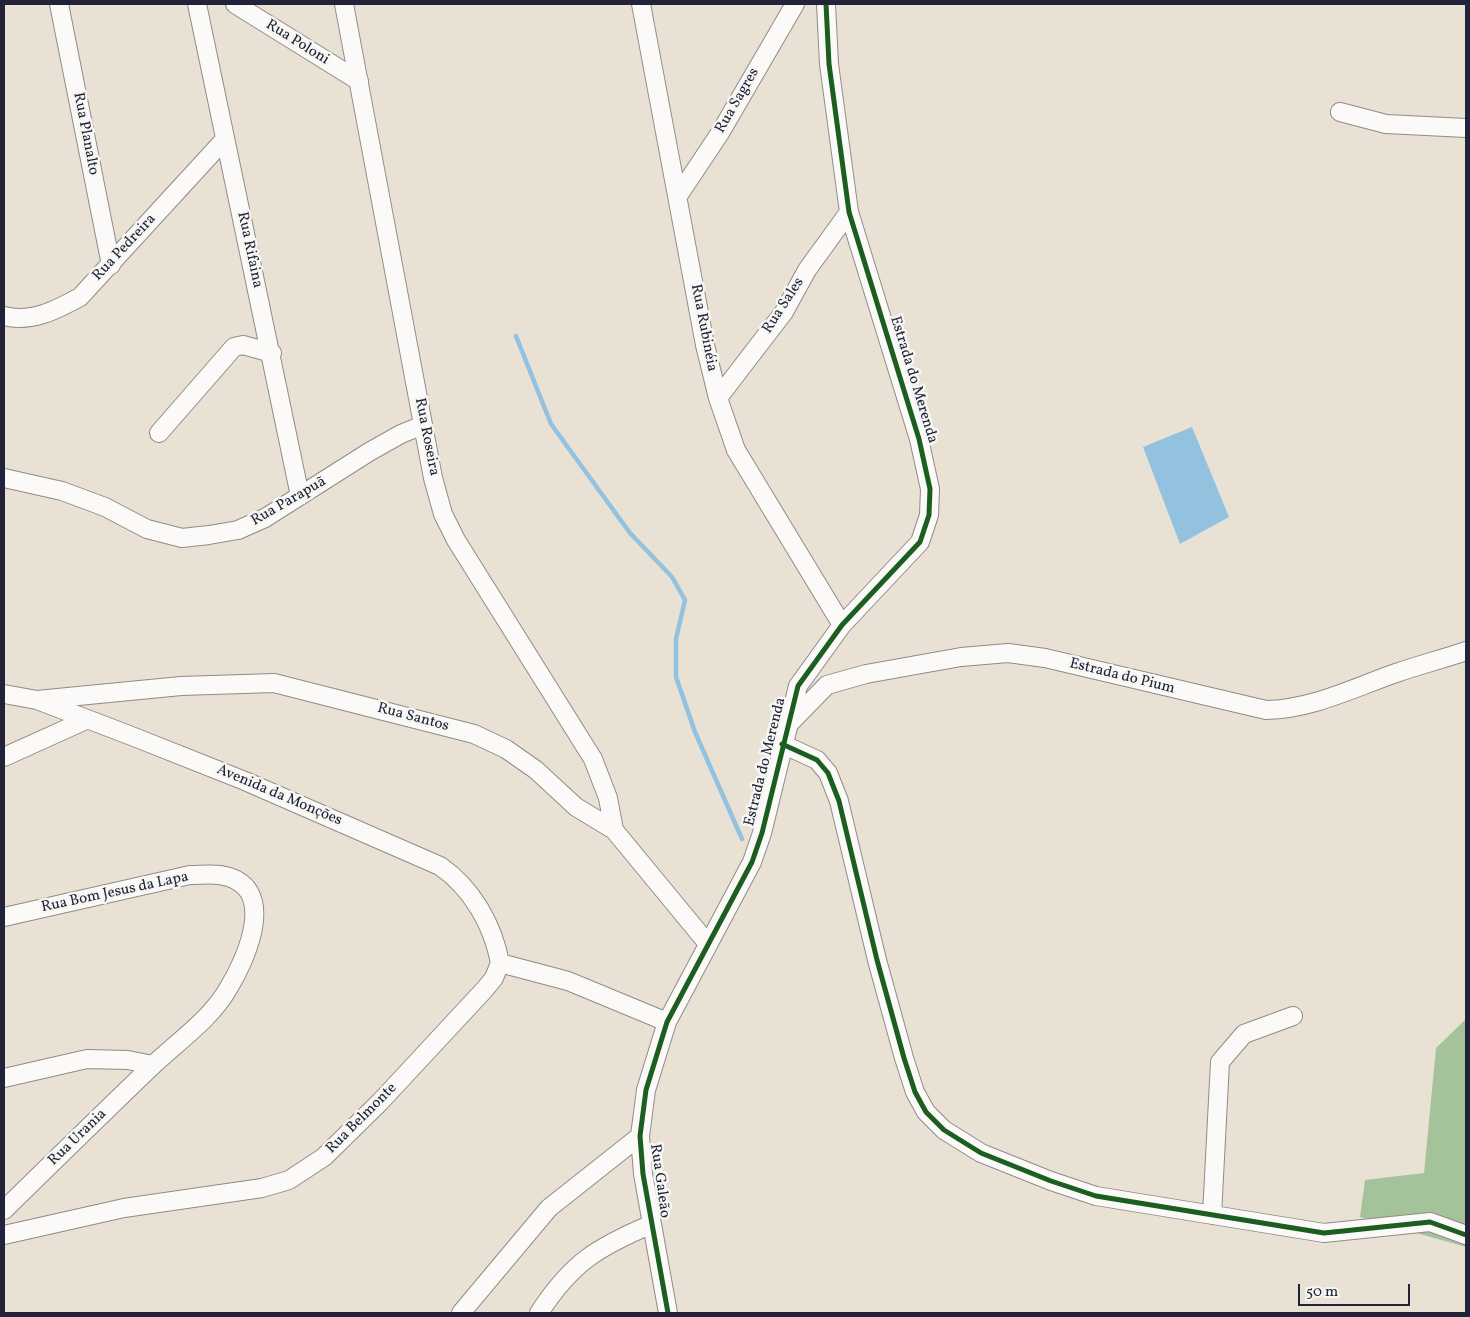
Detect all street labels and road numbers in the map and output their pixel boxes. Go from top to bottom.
street label: Rua Poloni [262,16,332,70]
street label: Rua Sagres [712,65,764,137]
street label: Rua Planalto [68,91,102,177]
street label: Rua Rifaina [232,210,266,290]
street label: Rua Pedreira [89,211,161,285]
street label: Rua Sales [759,275,809,337]
street label: Rua Rubinéia [686,283,720,373]
street label: Estrada do Merenda [885,314,941,446]
street label: Rua Roseira [410,397,442,477]
street label: Rua Parapuã [248,473,330,531]
street label: Estrada do Pium [1068,655,1176,699]
street label: Estrada do Merenda [741,696,791,828]
street label: Rua Santos [375,700,451,736]
street label: Avenida da Monções [213,761,345,831]
street label: Rua Bom Jesus da Lapa [40,869,190,917]
street label: Rua Belmonte [323,1080,401,1158]
street label: Rua Urania [45,1106,111,1170]
street label: Rua Galeão [645,1143,673,1219]

